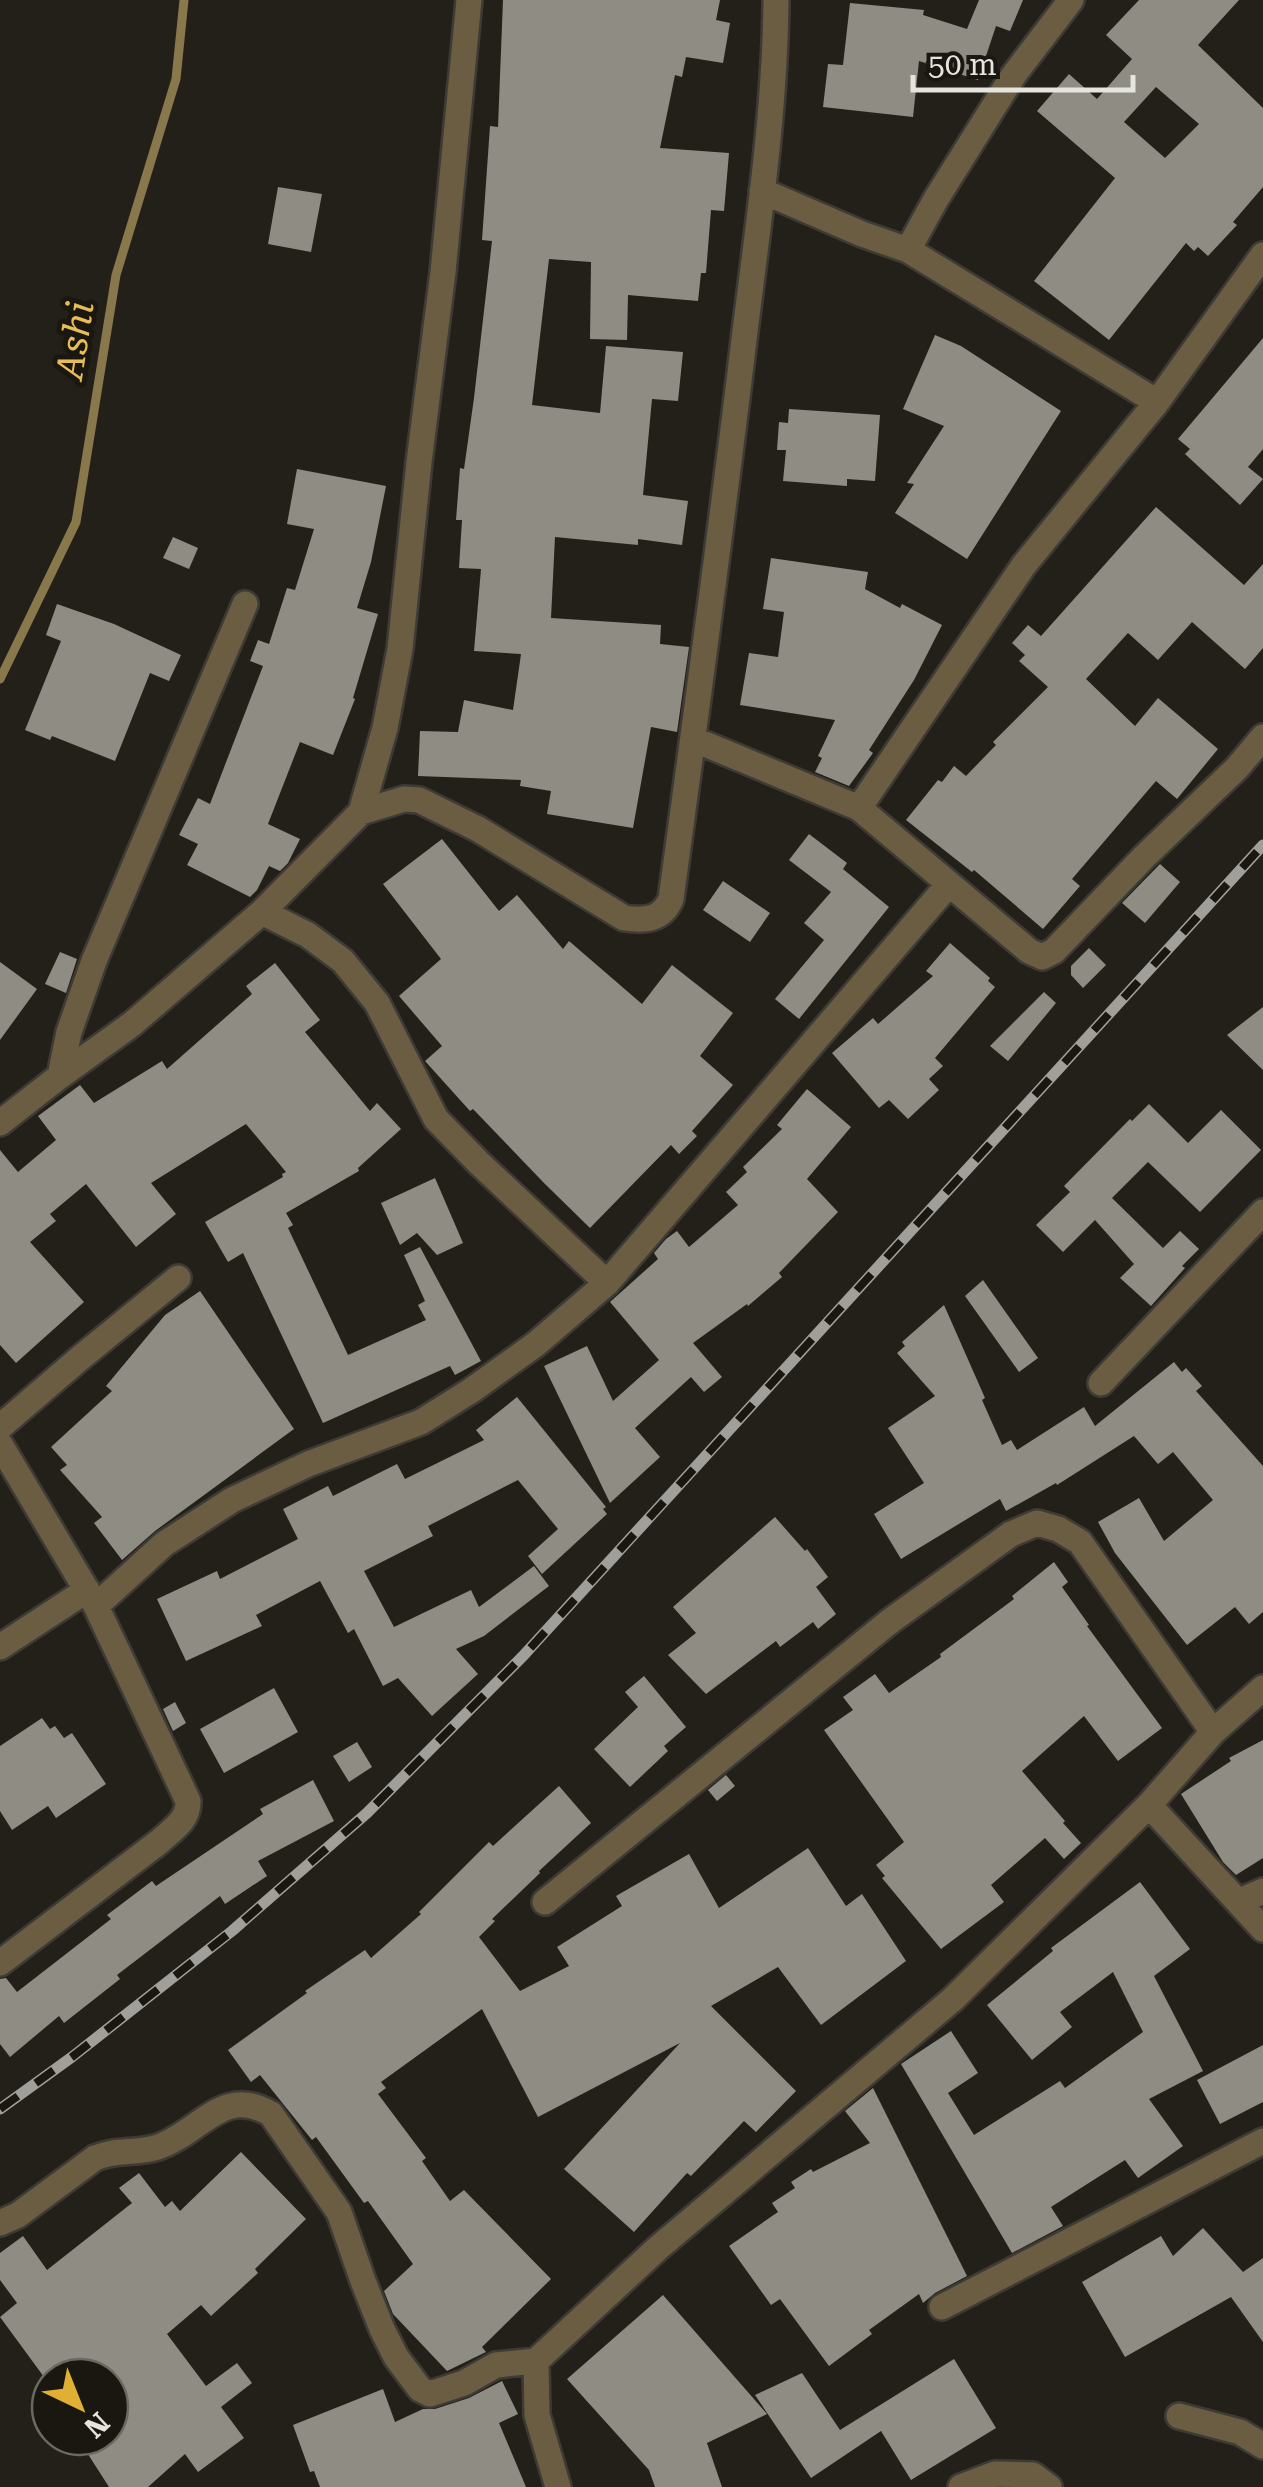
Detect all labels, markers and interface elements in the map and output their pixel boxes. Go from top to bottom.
scale bar [913,30,1133,92]
text: 50 m [928,47,997,82]
water label: Ashi [47,298,103,384]
north arrow [30,2357,130,2457]
text: N [78,2405,116,2444]

